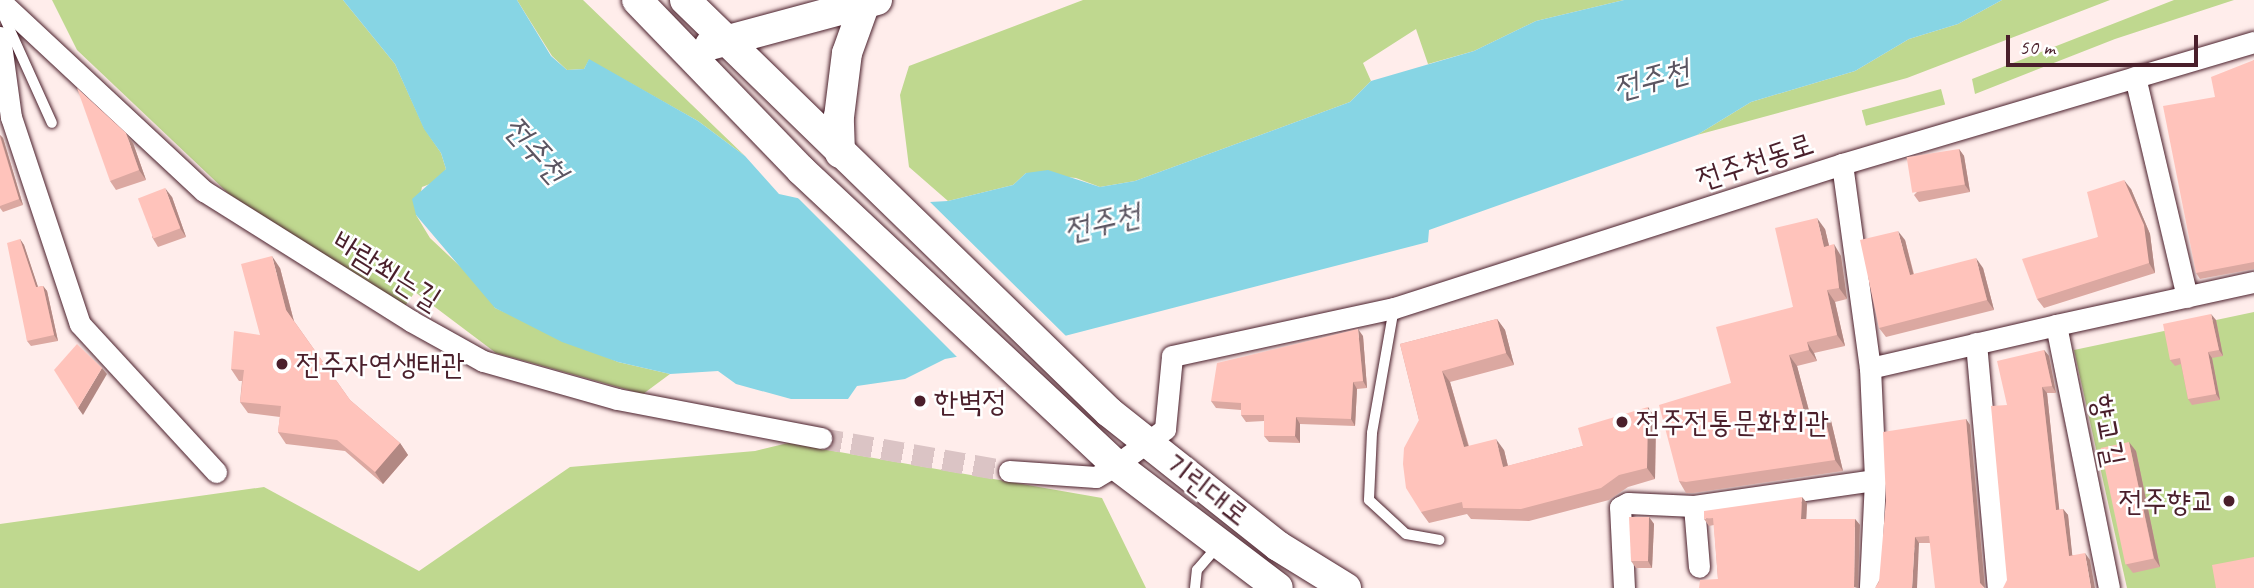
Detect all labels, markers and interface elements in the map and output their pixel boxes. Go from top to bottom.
scale bar [2009,21,2202,65]
text: 50 m [2019,34,2055,60]
water label: 전주천 [1609,51,1693,109]
water label: 전주천 [495,108,575,192]
street label: 전주천동로 [1692,125,1818,197]
water label: 전주천 [1060,196,1144,250]
street label: 바람쐬는길 [326,223,448,317]
place label: 전주자연생태관 [296,346,465,382]
marker: 전주자연생태관 [274,356,290,372]
place label: 한벽정 [934,383,1006,419]
street label: 향교길 [2083,391,2133,469]
marker: 한벽정 [912,393,928,409]
place label: 전주전통문화회관 [1636,404,1829,440]
marker: 전주전통문화회관 [1614,414,1630,430]
street label: 기린대로 [1158,445,1256,533]
place label: 전주향교 [2118,483,2215,519]
marker: 전주향교 [2221,493,2237,509]

